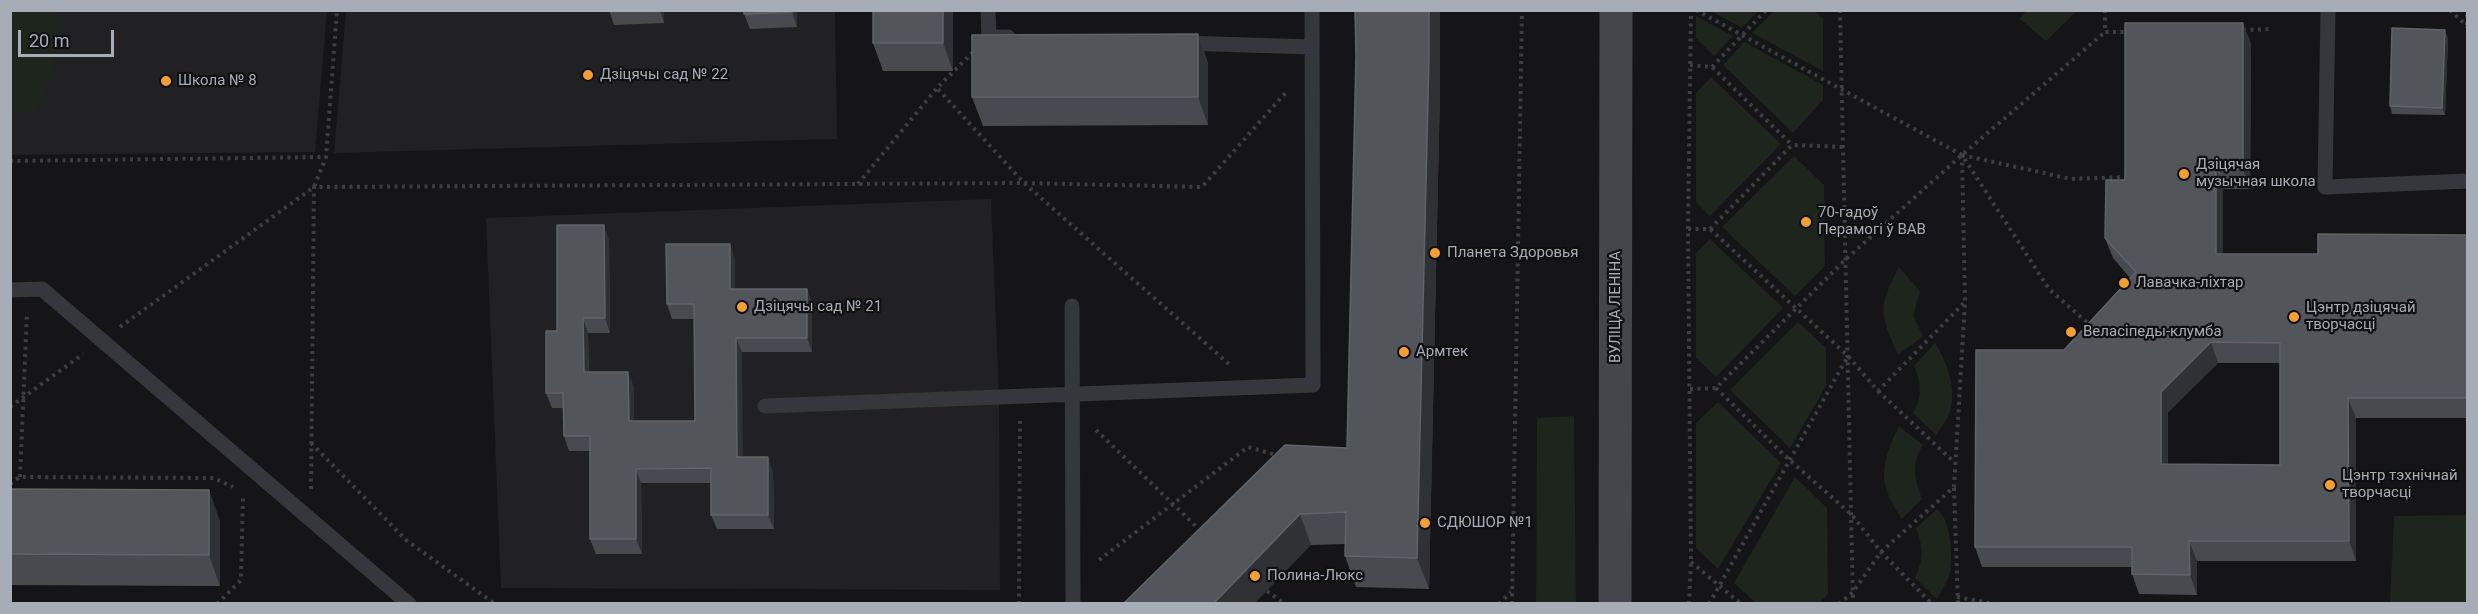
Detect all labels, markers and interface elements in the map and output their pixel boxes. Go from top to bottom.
scale bar [21,18,117,56]
text: 20 m [29,30,69,51]
place label: Дзіцячы сад № 22 [600,66,728,84]
marker: Дзіцячы сад № 22 [581,68,595,82]
place label: Школа № 8 [178,72,257,90]
marker: Школа № 8 [159,74,173,88]
place label: Дзіцячая музычная школа [2196,156,2316,191]
marker: Дзіцячая музычная школа [2177,167,2191,181]
place label: 70-гадоў Перамогі ў ВАВ [1818,204,1926,239]
marker: 70-гадоў Перамогі ў ВАВ [1799,215,1813,229]
place label: Планета Здоровья [1447,244,1578,262]
marker: Планета Здоровья [1428,246,1442,260]
street label: ВУЛІЦА ЛЕНІНА [1607,251,1625,363]
place label: Лавачка-ліхтар [2136,274,2244,292]
marker: Лавачка-ліхтар [2117,276,2131,290]
place label: Дзіцячы сад № 21 [754,298,882,316]
place label: Цэнтр дзіцячай творчасці [2306,299,2416,334]
marker: Дзіцячы сад № 21 [735,300,749,314]
marker: Цэнтр дзіцячай творчасці [2287,310,2301,324]
place label: Веласіпеды-клумба [2083,323,2222,341]
marker: Веласіпеды-клумба [2064,325,2078,339]
place label: Армтек [1416,343,1468,361]
marker: Армтек [1397,345,1411,359]
place label: Цэнтр тэхнічнай творчасці [2342,467,2458,502]
marker: Цэнтр тэхнічнай творчасці [2323,478,2337,492]
place label: СДЮШОР №1 [1437,514,1533,532]
marker: СДЮШОР №1 [1418,516,1432,530]
place label: Полина-Люкс [1267,567,1363,585]
marker: Полина-Люкс [1248,569,1262,583]

